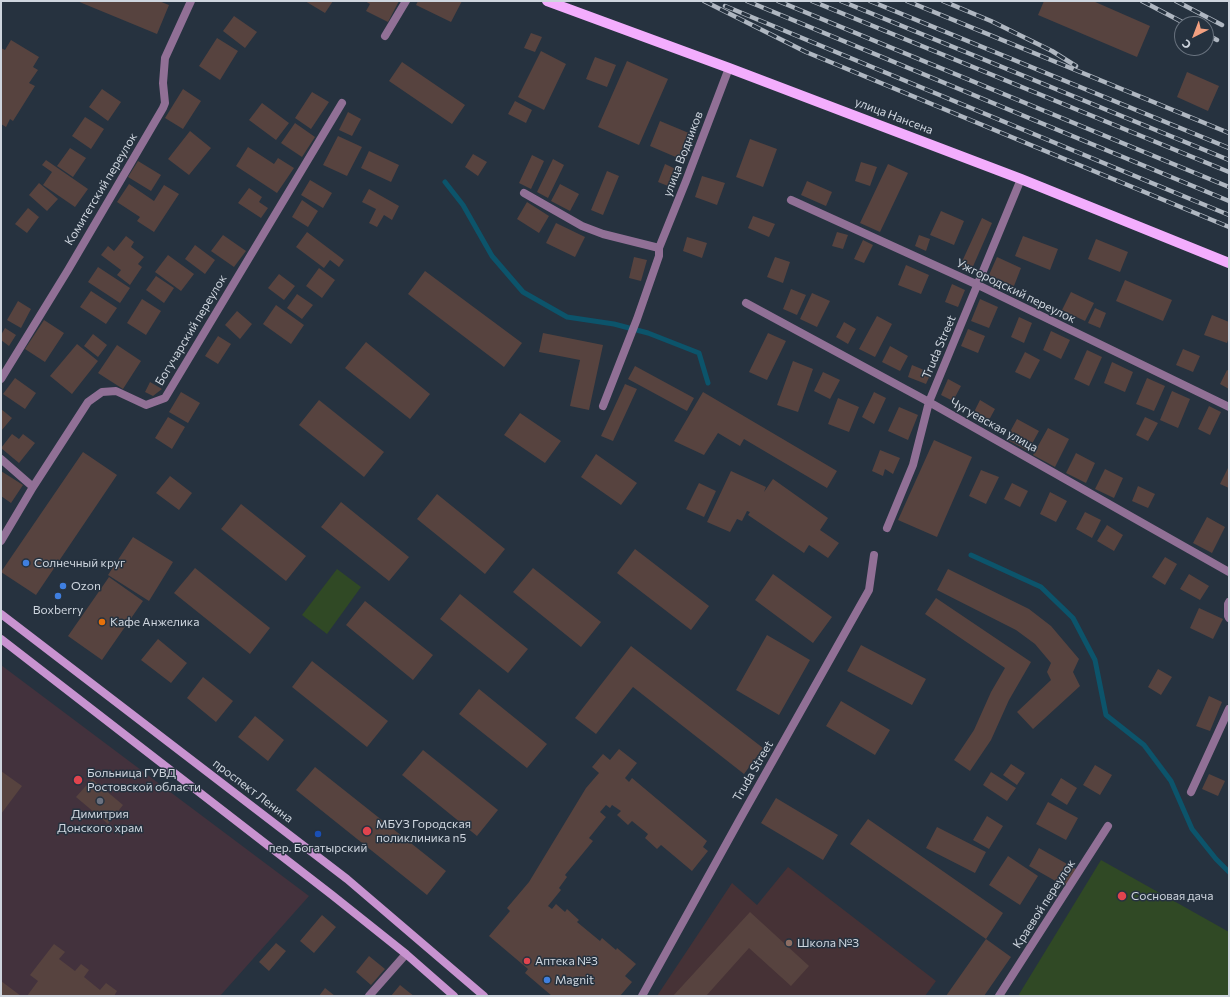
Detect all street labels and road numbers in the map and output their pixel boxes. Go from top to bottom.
street label: улица Нансена [853,94,935,138]
street label: улица Водников [660,109,706,199]
street label: Комитетский переулок [62,130,140,248]
street label: Ужгородский переулок [954,256,1078,326]
street label: Богучарский переулок [152,272,230,388]
street label: Truda Street [919,313,959,381]
street label: Чугуевская улица [948,395,1040,455]
street label: Truda Street [730,738,776,804]
street label: проспект Ленина [210,756,296,826]
street label: Краевой переулок [1010,857,1078,951]

